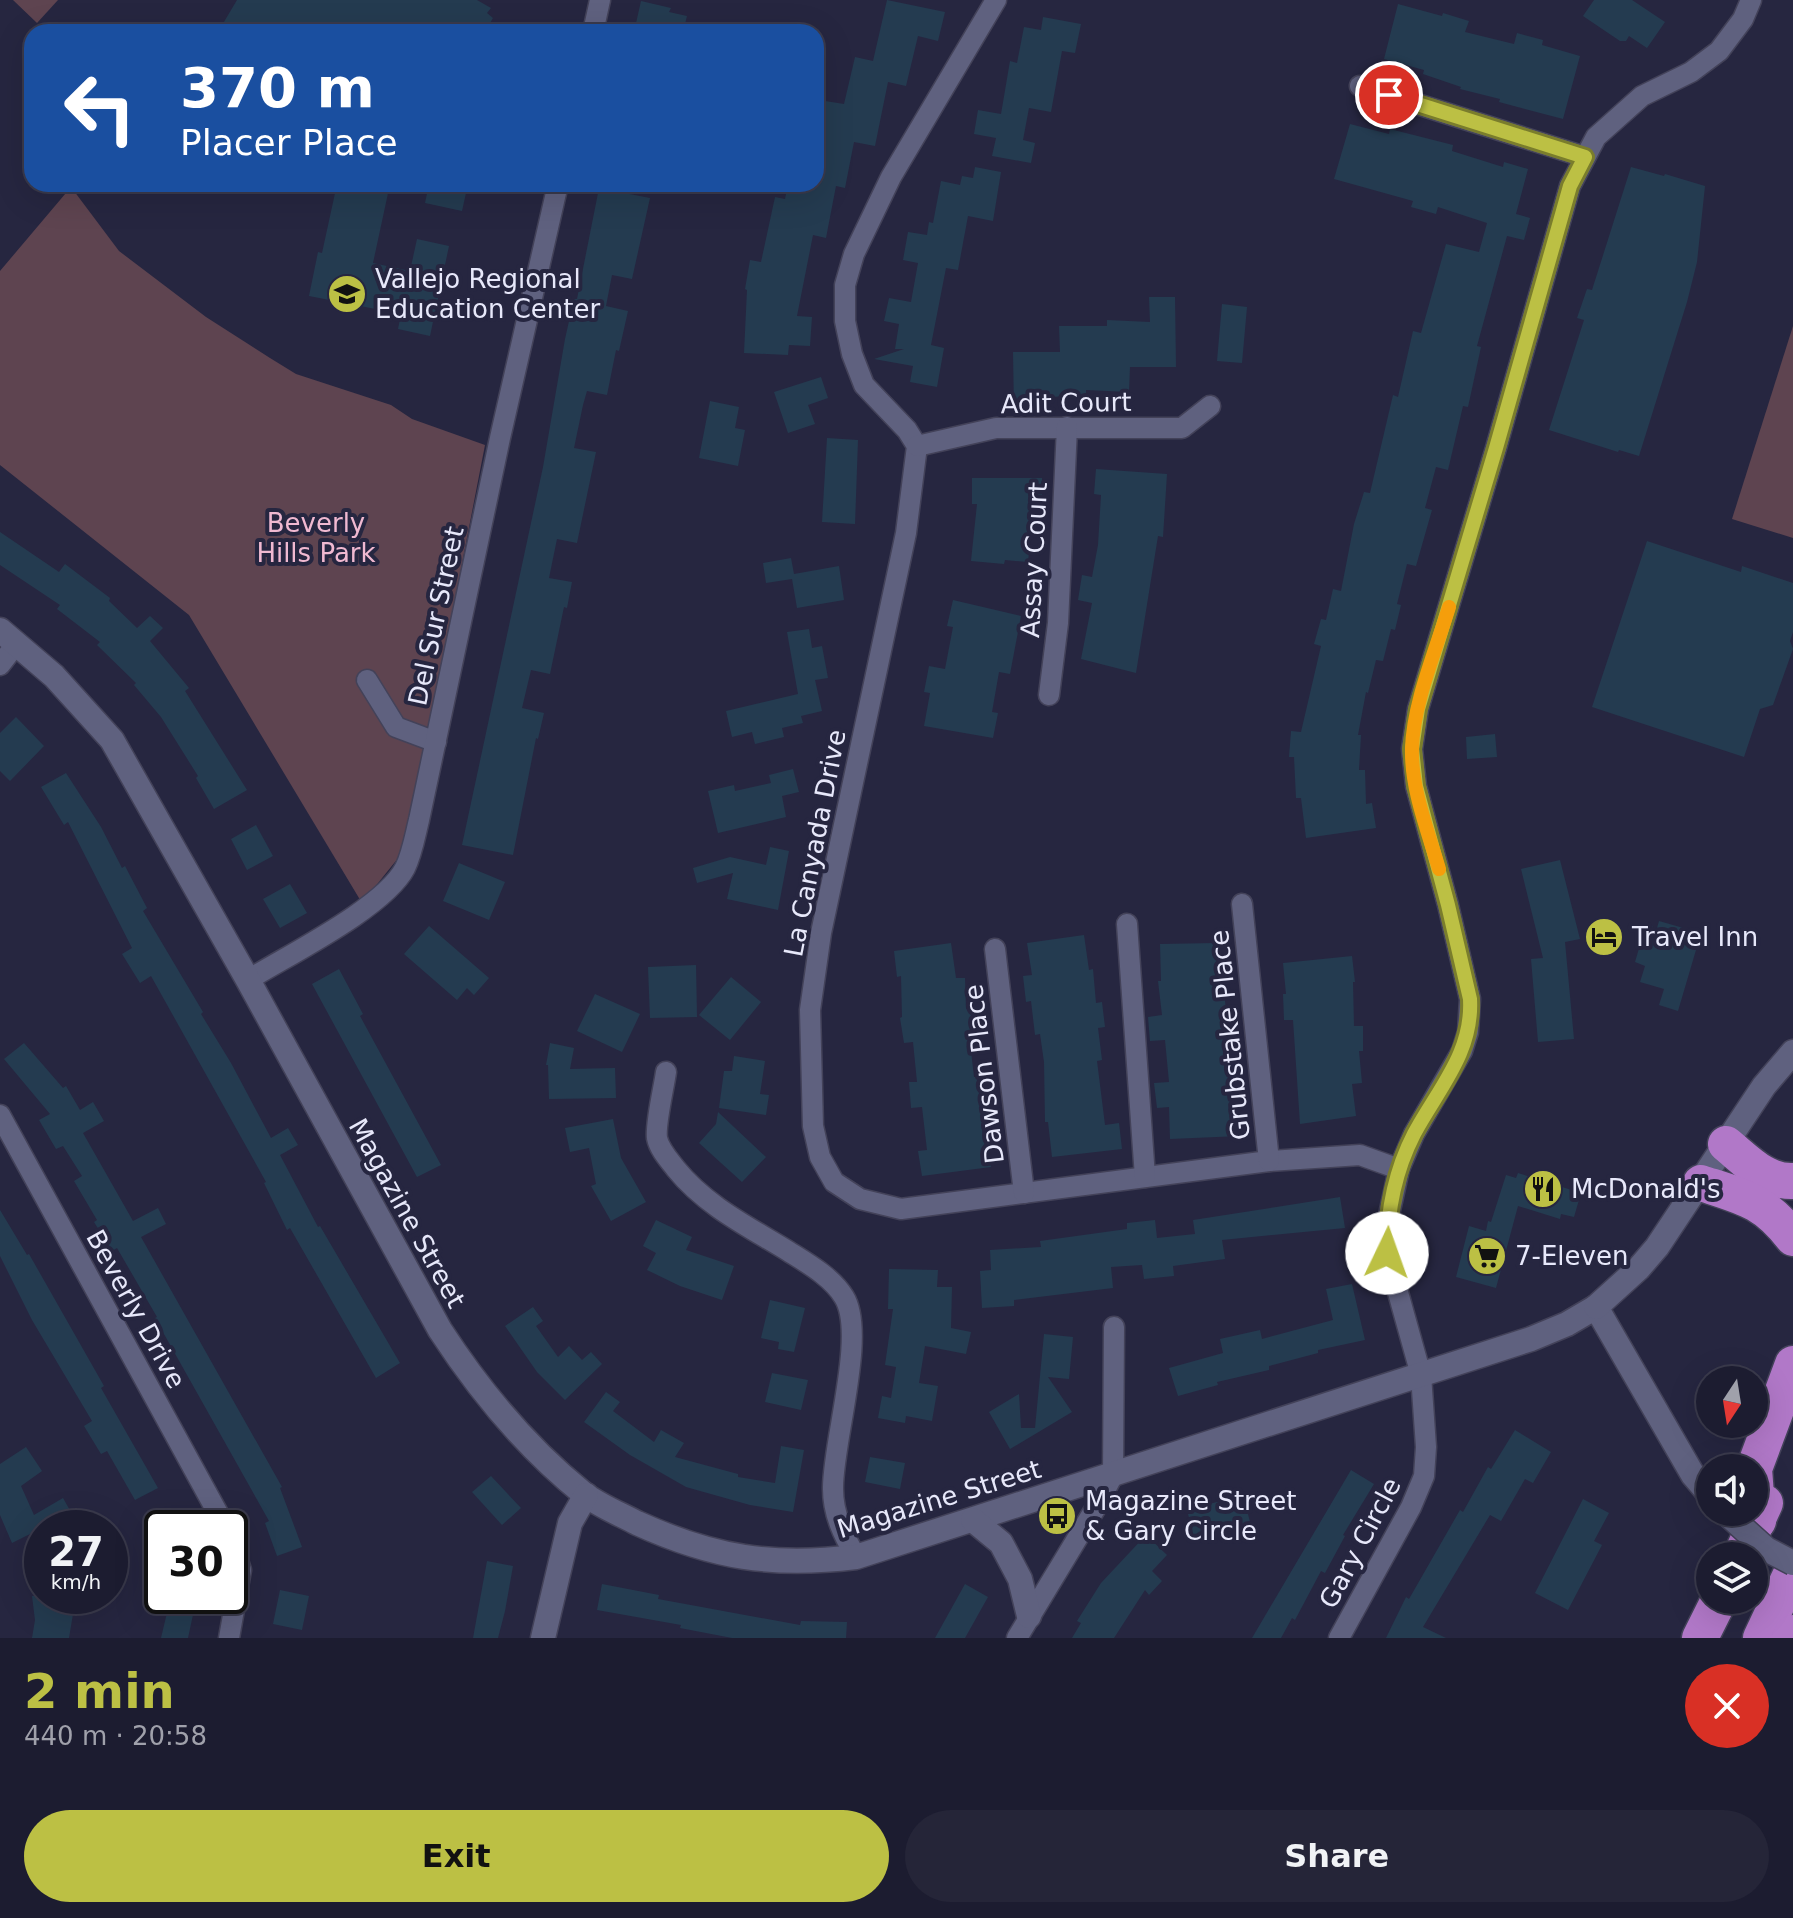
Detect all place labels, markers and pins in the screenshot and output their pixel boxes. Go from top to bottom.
pin [1355,61,1423,129]
place label: Vallejo Regional Education Center [375,264,601,324]
school or university icon: Vallejo Regional Education Center [326,273,368,315]
hotel icon: Travel Inn [1583,916,1625,958]
place label: Travel Inn [1631,922,1758,952]
restaurant icon: McDonald's [1522,1168,1564,1210]
place label: McDonald's [1571,1174,1721,1204]
supermarket icon: 7-Eleven [1466,1235,1508,1277]
place label: 7-Eleven [1515,1241,1628,1271]
place label: Magazine Street & Gary Circle [1085,1486,1296,1546]
bus stop icon: Magazine Street & Gary Circle [1036,1495,1078,1537]

